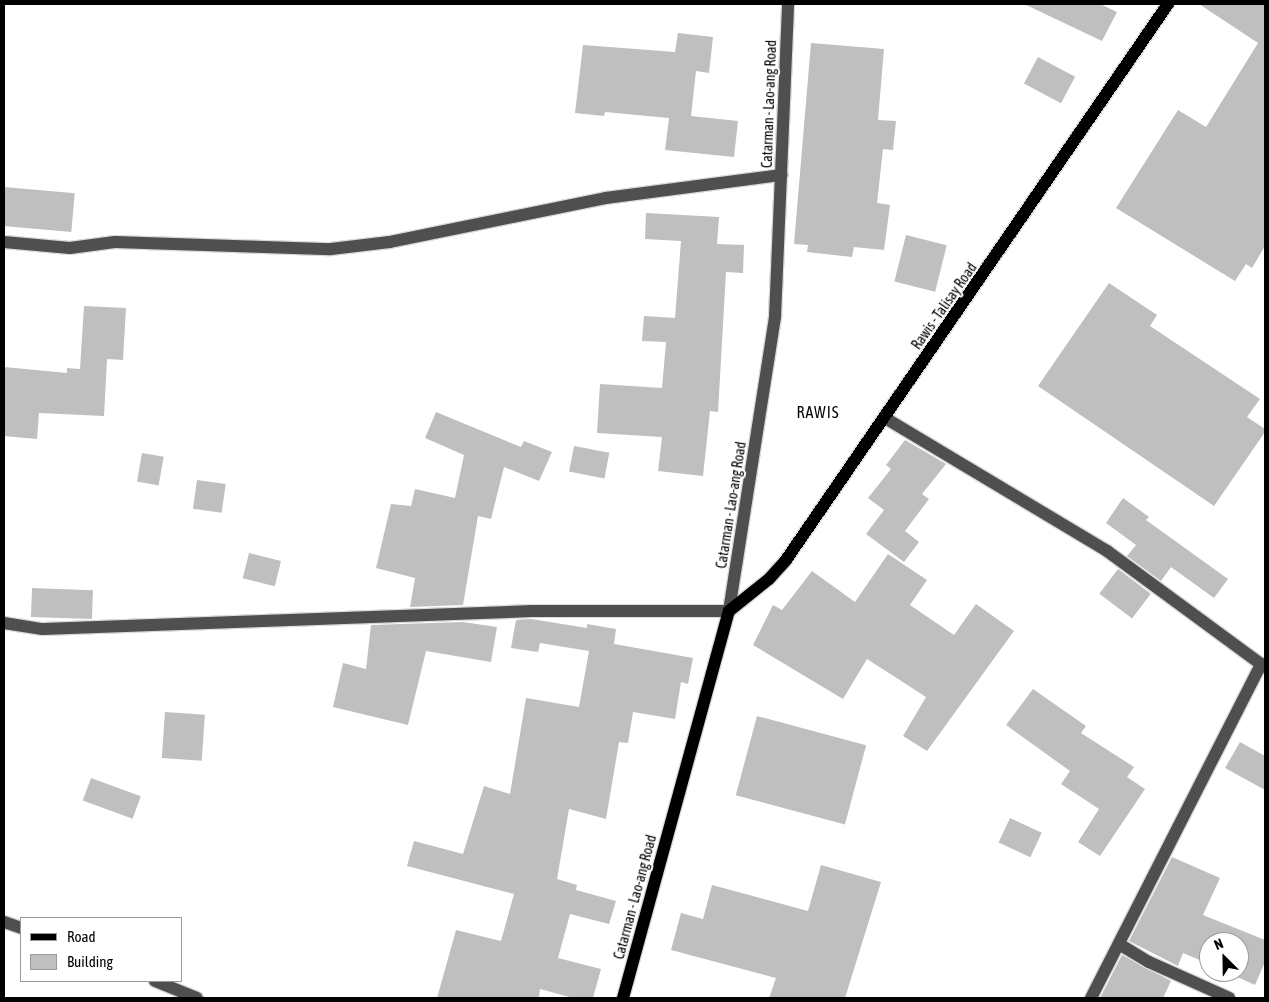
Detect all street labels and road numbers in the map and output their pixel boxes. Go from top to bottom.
street label: Catarman - Lao-ang Road [758,40,780,168]
street label: Rawis - Talisay Road [908,259,980,353]
street label: Catarman - Lao-ang Road [713,440,749,570]
street label: Catarman - Lao-ang Road [610,833,660,961]

